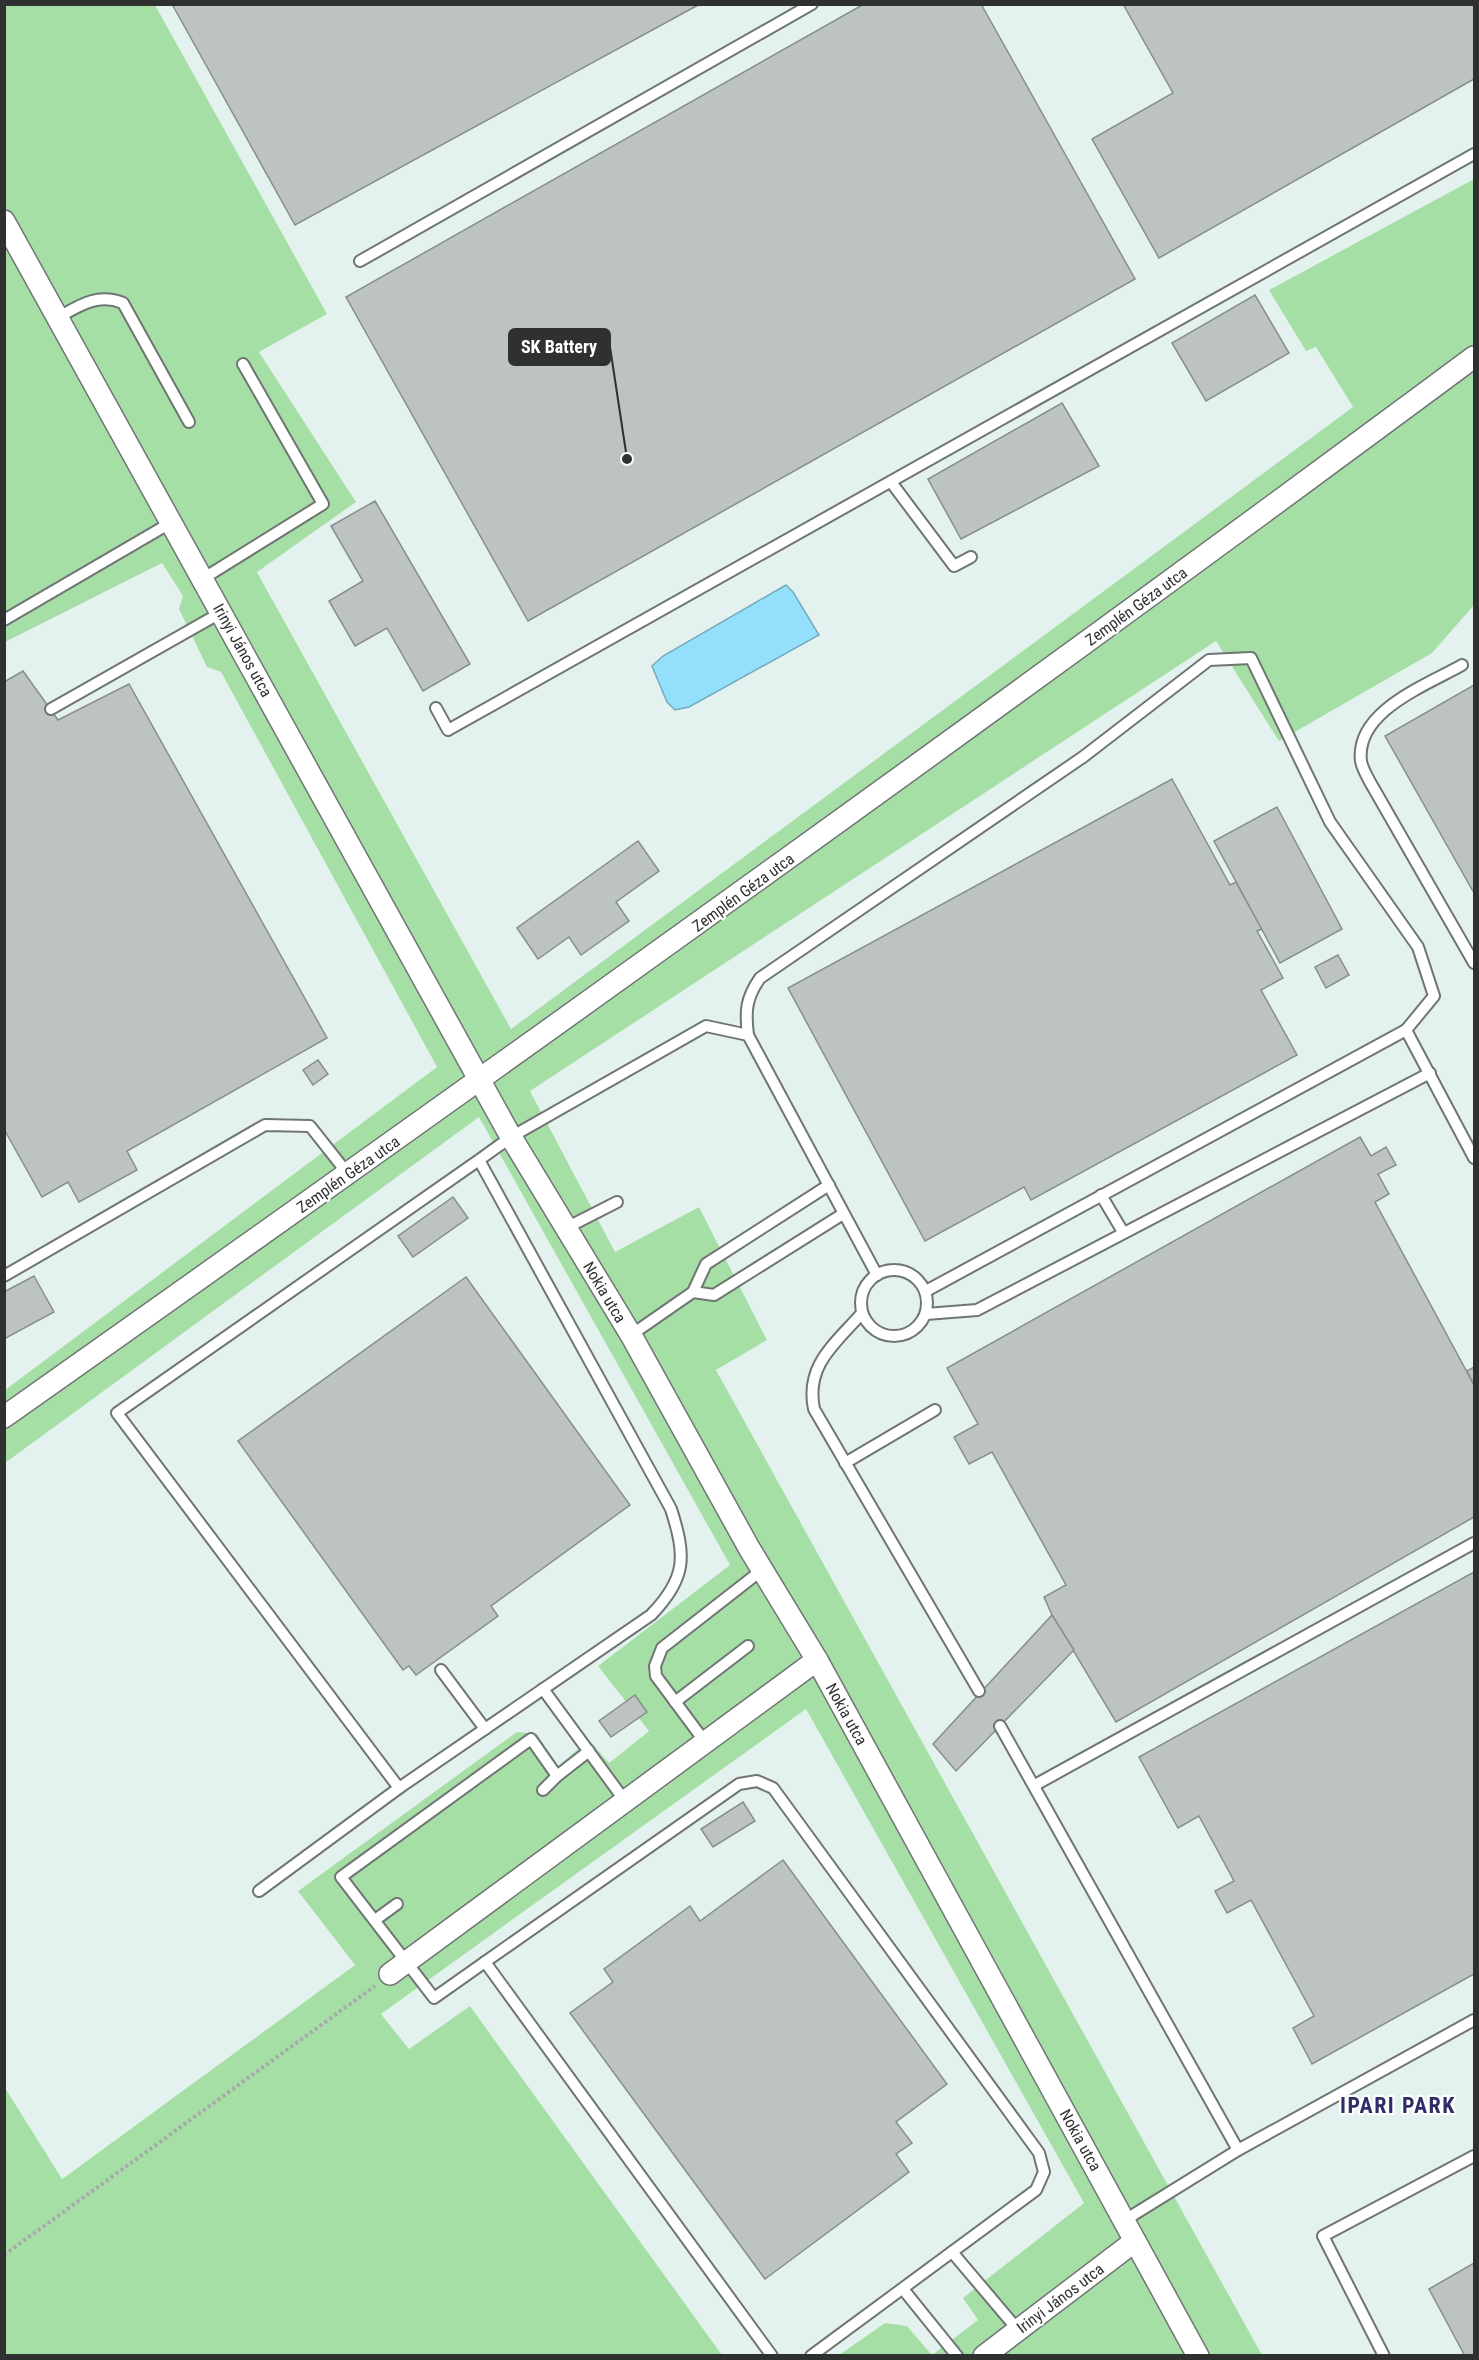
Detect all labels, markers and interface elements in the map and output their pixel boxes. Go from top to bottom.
callout: SK Battery [509,329,610,365]
text: SK Battery [521,336,597,357]
street label: Zemplén Géza utca [1082,563,1191,650]
street label: Irinyi János utca [209,600,276,700]
street label: Zemplén Géza utca [689,849,798,936]
street label: Zemplén Géza utca [293,1132,403,1217]
street label: Nokia utca [579,1258,630,1326]
street label: Nokia utca [822,1680,871,1748]
district label: IPARI PARK [1340,2093,1456,2118]
street label: Nokia utca [1056,2106,1105,2174]
street label: Irinyi János utca [1013,2260,1108,2337]

